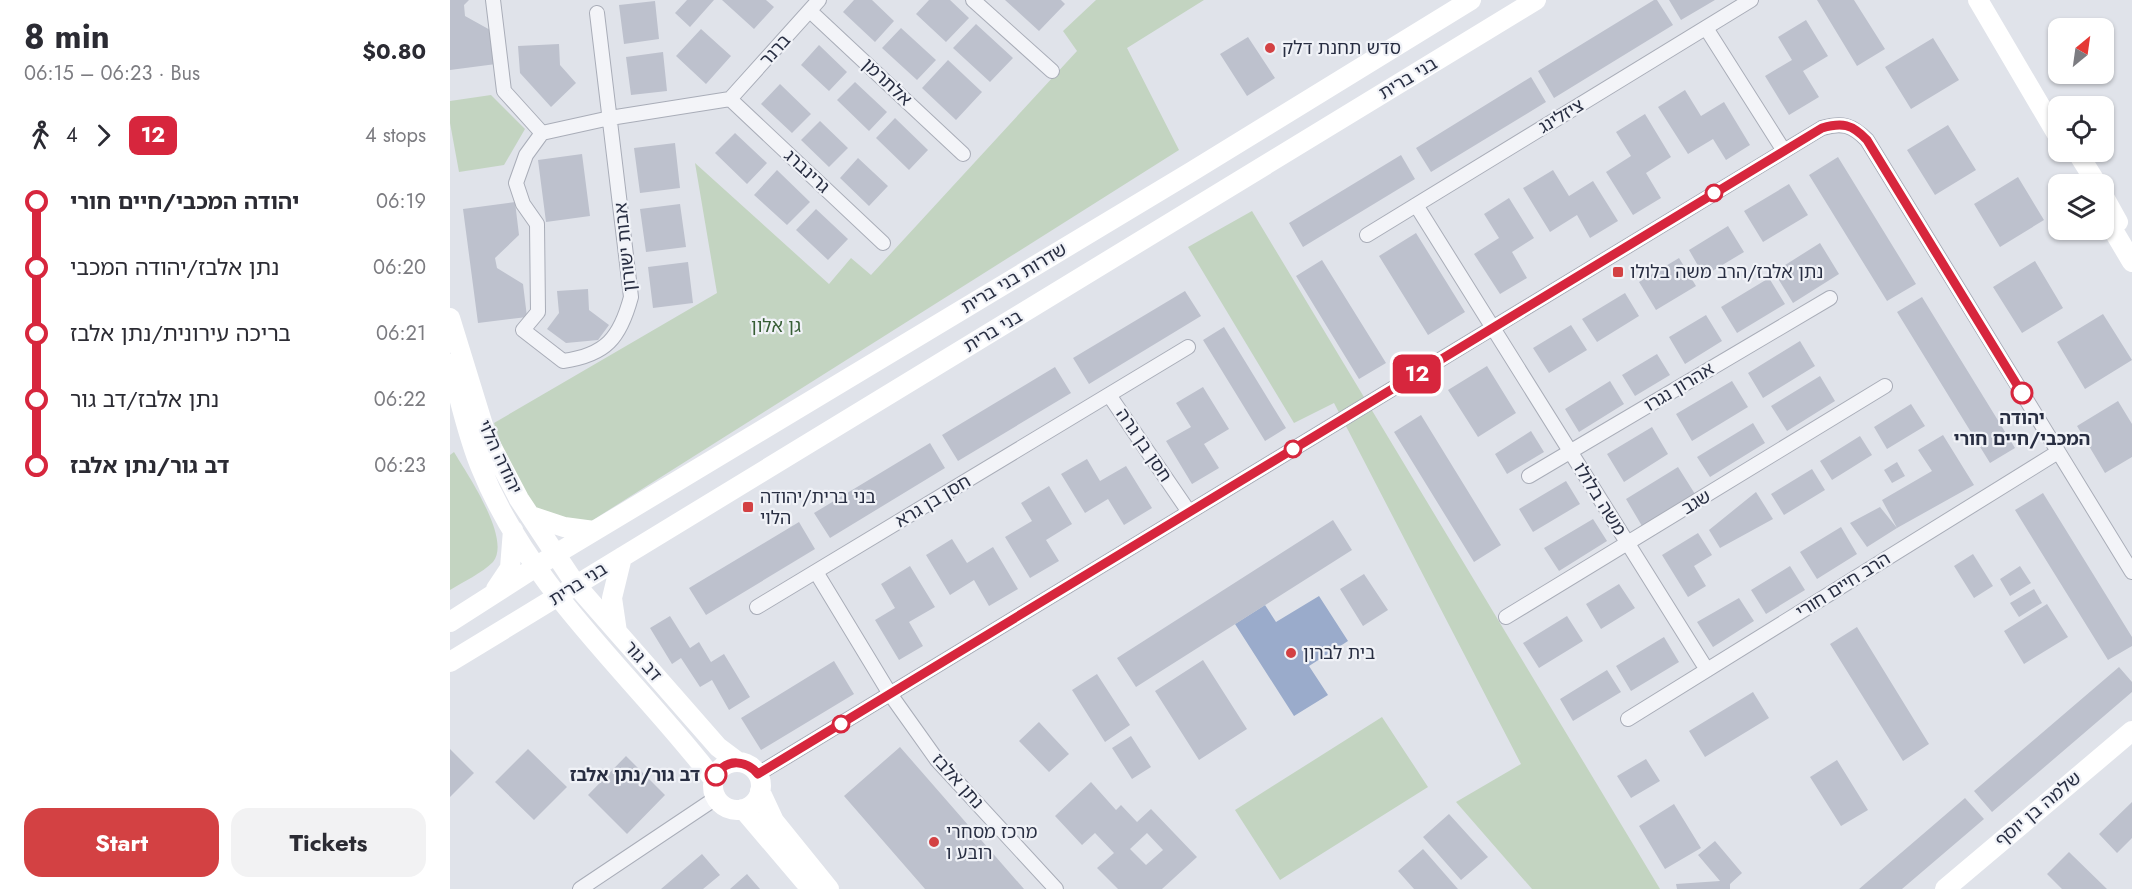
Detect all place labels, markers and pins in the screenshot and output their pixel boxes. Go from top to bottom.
place label: סדש תחנת דלק [1282,35,1401,61]
marker: סדש תחנת דלק [1263,41,1277,55]
unlabelled marker [1705,184,1723,202]
place label: נתן אלבז/הרב משה בלולו [1630,259,1823,285]
marker: נתן אלבז/הרב משה בלולו [1611,265,1625,279]
marker: יהודה המכבי/חיים חורי [2011,382,2033,404]
place label: יהודה המכבי/חיים חורי [1954,405,2090,452]
unlabelled marker [1284,440,1302,458]
place label: בני ברית/יהודה הלוי [760,484,876,531]
marker: בני ברית/יהודה הלוי [741,500,755,514]
place label: בית לברון [1303,640,1375,666]
marker: בית לברון [1284,646,1298,660]
unlabelled marker [832,715,850,733]
place label: דב גור/נתן אלבז [570,762,700,788]
marker: דב גור/נתן אלבז [705,764,727,786]
place label: מרכז מסחרי רובע ו [946,819,1037,866]
marker: מרכז מסחרי רובע ו [927,835,941,849]

